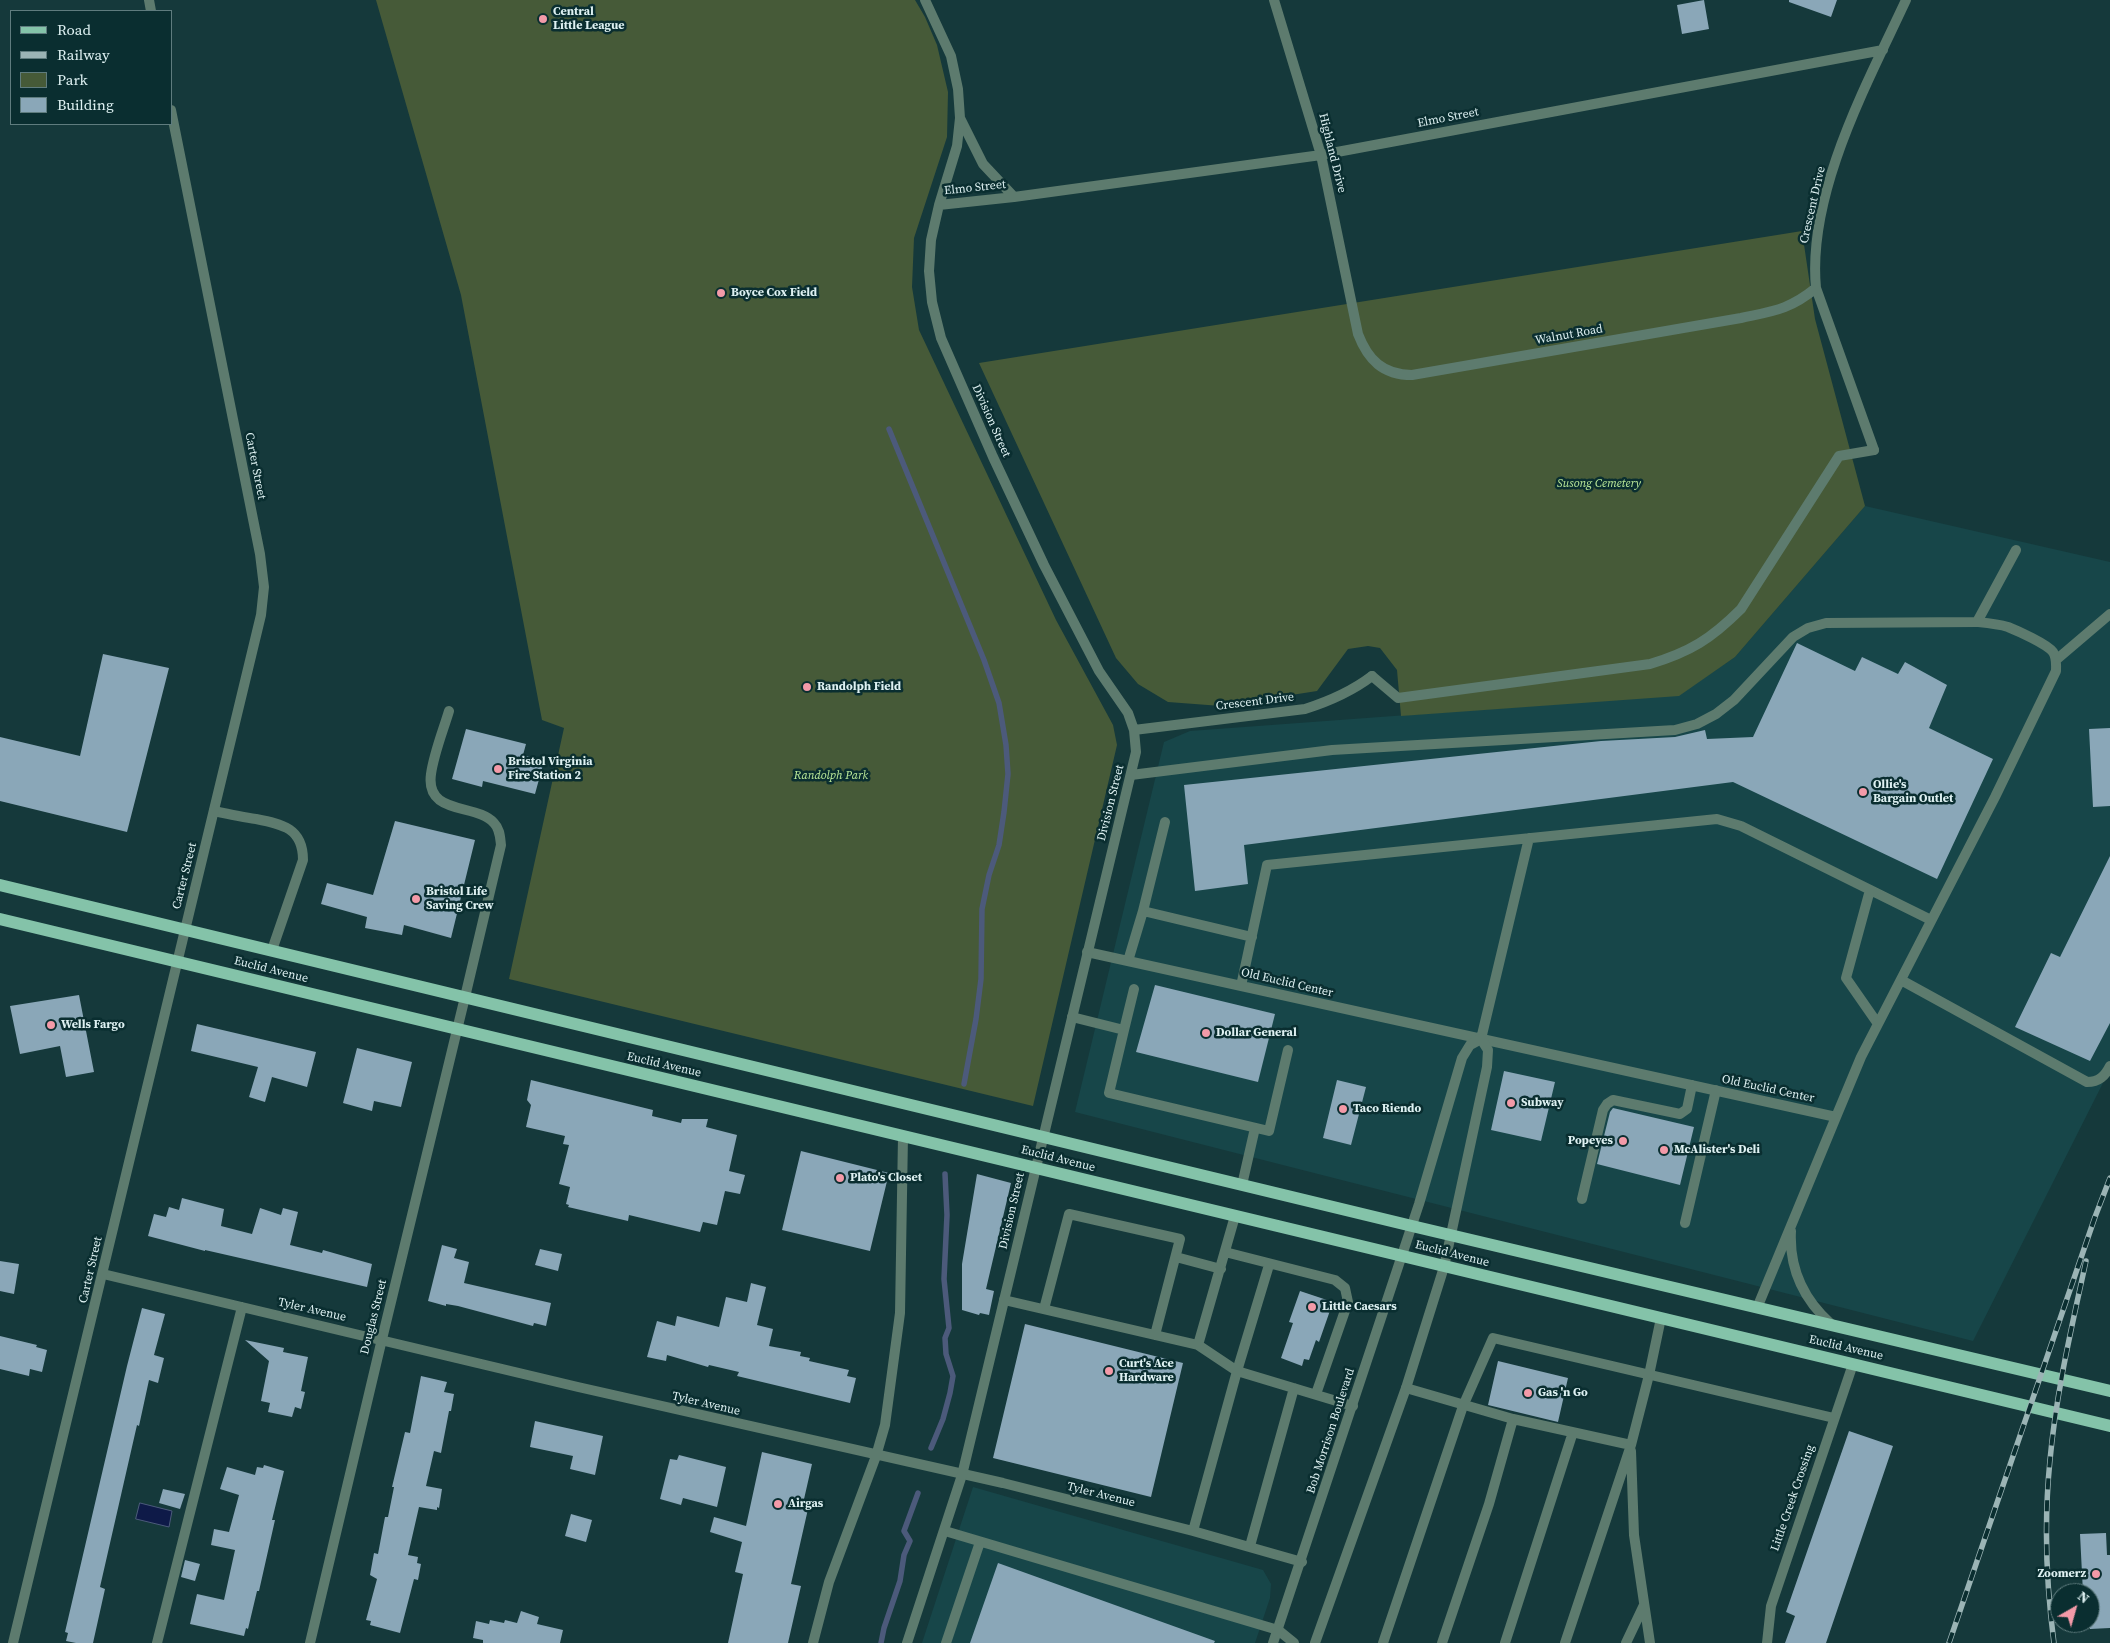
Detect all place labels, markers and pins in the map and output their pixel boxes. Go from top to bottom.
place label: Central Little League [553,5,624,33]
marker: Central Little League [537,13,549,25]
place label: Boyce Cox Field [731,286,817,300]
marker: Boyce Cox Field [715,287,727,299]
place label: Randolph Field [817,680,901,694]
marker: Randolph Field [801,681,813,693]
place label: Bristol Virginia Fire Station 2 [508,755,593,783]
marker: Bristol Virginia Fire Station 2 [492,763,504,775]
place label: Ollie's Bargain Outlet [1873,778,1953,806]
marker: Ollie's Bargain Outlet [1857,786,1869,798]
place label: Bristol Life Saving Crew [426,885,494,913]
marker: Bristol Life Saving Crew [410,893,422,905]
place label: Wells Fargo [61,1018,125,1032]
marker: Wells Fargo [45,1019,57,1031]
place label: Dollar General [1216,1026,1297,1040]
marker: Dollar General [1200,1027,1212,1039]
place label: Subway [1521,1096,1564,1110]
marker: Subway [1505,1097,1517,1109]
place label: Taco Riendo [1353,1102,1421,1116]
marker: Taco Riendo [1337,1103,1349,1115]
place label: Popeyes [1568,1134,1613,1148]
marker: Popeyes [1617,1135,1629,1147]
place label: McAlister's Deli [1674,1143,1760,1157]
marker: McAlister's Deli [1658,1144,1670,1156]
place label: Plato's Closet [850,1171,922,1185]
marker: Plato's Closet [834,1172,846,1184]
place label: Little Caesars [1322,1300,1397,1314]
marker: Little Caesars [1306,1301,1318,1313]
place label: Curt's Ace Hardware [1119,1357,1174,1385]
marker: Curt's Ace Hardware [1103,1365,1115,1377]
place label: Gas 'n Go [1538,1386,1588,1400]
marker: Gas 'n Go [1522,1387,1534,1399]
place label: Airgas [788,1497,823,1511]
marker: Airgas [772,1498,784,1510]
place label: Zoomerz [2037,1567,2086,1581]
marker: Zoomerz [2090,1568,2102,1580]

